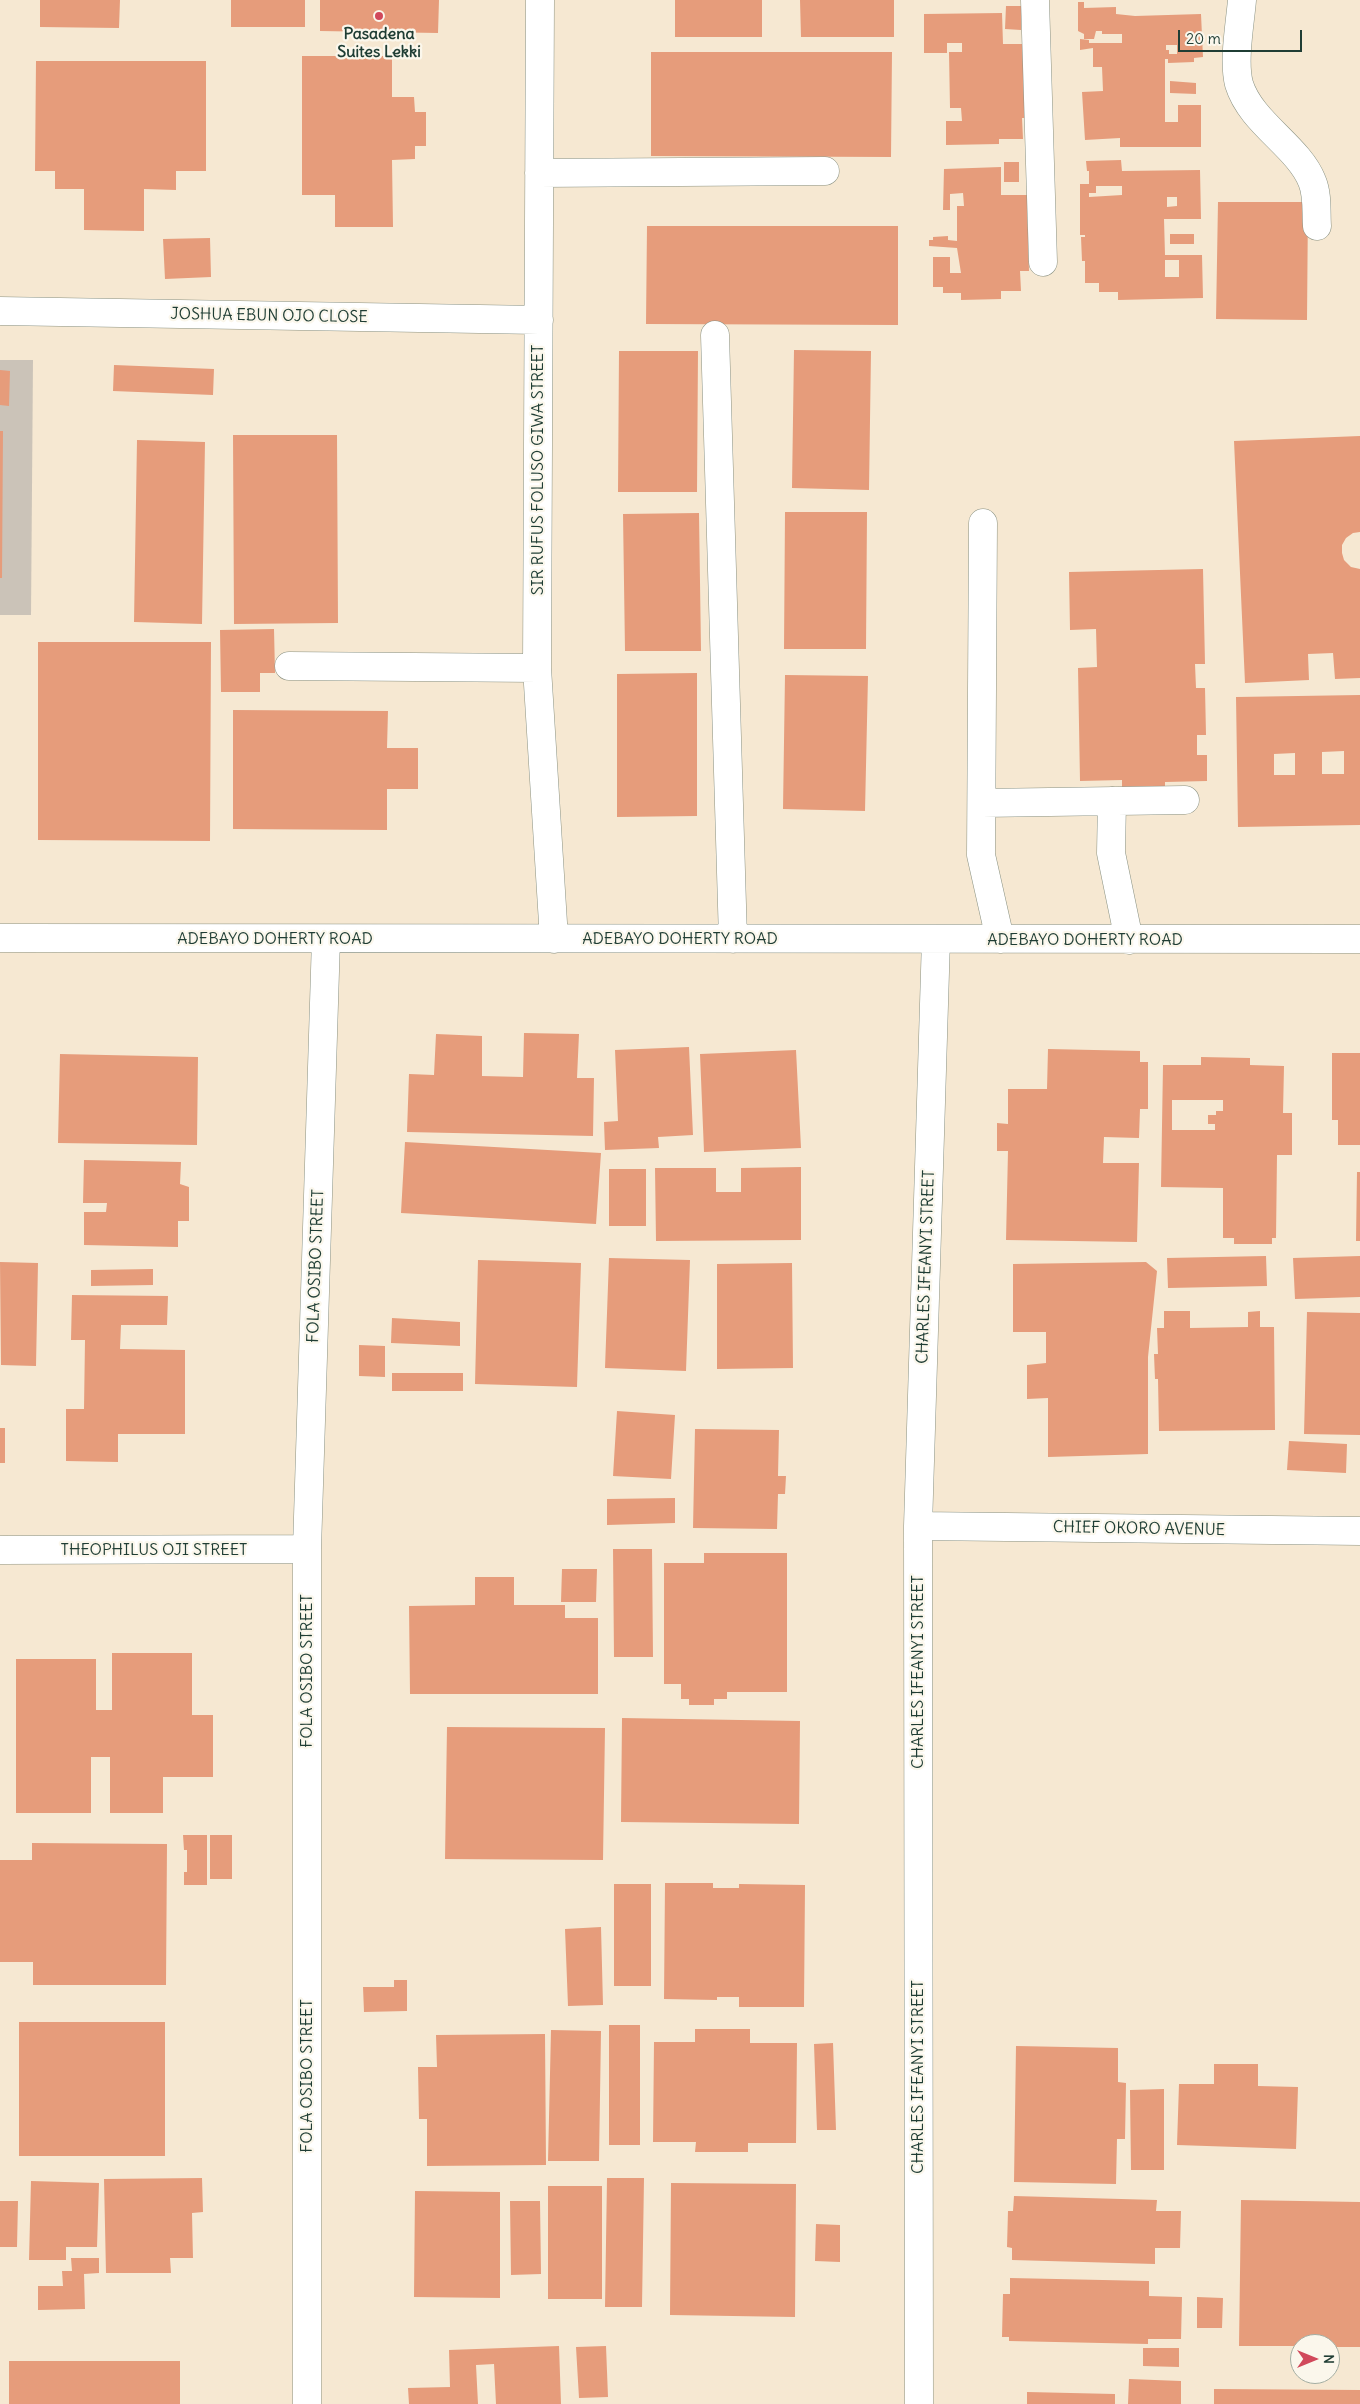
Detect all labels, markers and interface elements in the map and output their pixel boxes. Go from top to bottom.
marker: Pasadena Suites Lekki [373,10,385,22]
scale bar [1180,20,1304,52]
place label: Pasadena Suites Lekki [337,24,421,62]
text: 20 m [1186,29,1221,48]
street label: JOSHUA EBUN OJO CLOSE [170,305,368,327]
street label: SIR RUFUS FOLUSO GIWA STREET [528,345,548,595]
street label: ADEBAYO DOHERTY ROAD [177,929,373,949]
street label: ADEBAYO DOHERTY ROAD [582,929,778,949]
street label: ADEBAYO DOHERTY ROAD [987,930,1183,950]
street label: CHARLES IFEANYI STREET [913,1170,939,1364]
street label: FOLA OSIBO STREET [304,1189,328,1343]
street label: CHIEF OKORO AVENUE [1053,1518,1225,1540]
street label: THEOPHILUS OJI STREET [61,1540,247,1560]
street label: CHARLES IFEANYI STREET [908,1575,928,1769]
street label: FOLA OSIBO STREET [297,1594,317,1748]
street label: CHARLES IFEANYI STREET [908,1980,928,2174]
street label: FOLA OSIBO STREET [297,1999,317,2153]
north arrow [1290,2334,1340,2384]
text: N [1320,2354,1338,2364]

